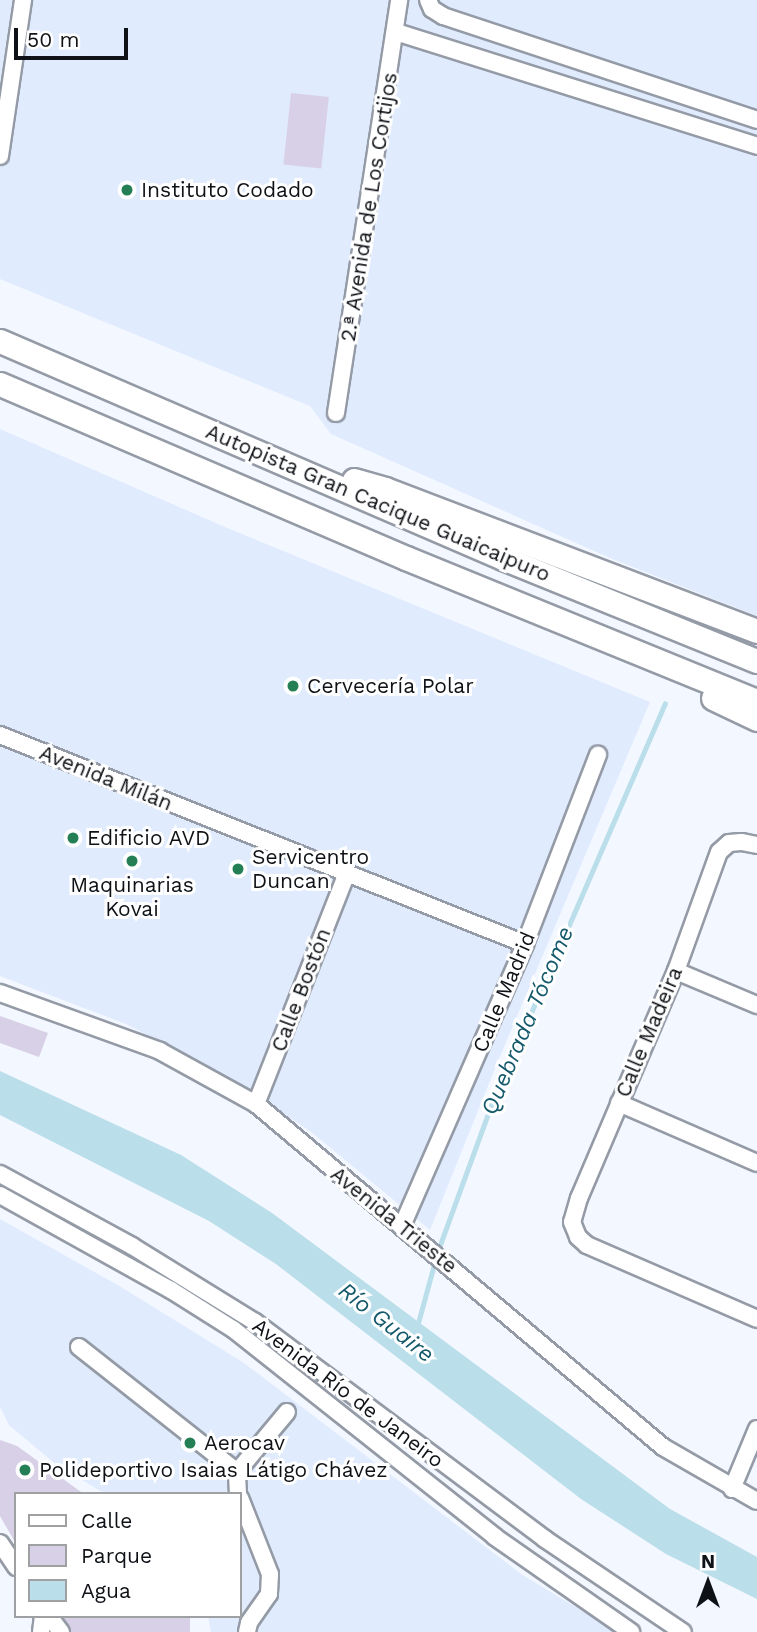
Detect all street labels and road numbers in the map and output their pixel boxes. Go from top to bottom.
street label: 2.ª Avenida de Los Cortijos [335,70,403,344]
street label: Autopista Gran Cacique Guaicaipuro [202,419,554,587]
street label: Avenida Milán [36,740,176,816]
street label: Calle Bostón [266,925,336,1055]
street label: Calle Madrid [467,928,541,1056]
street label: Calle Madeira [610,963,688,1101]
street label: Avenida Trieste [325,1161,463,1279]
street label: Avenida Río de Janeiro [247,1313,449,1473]

